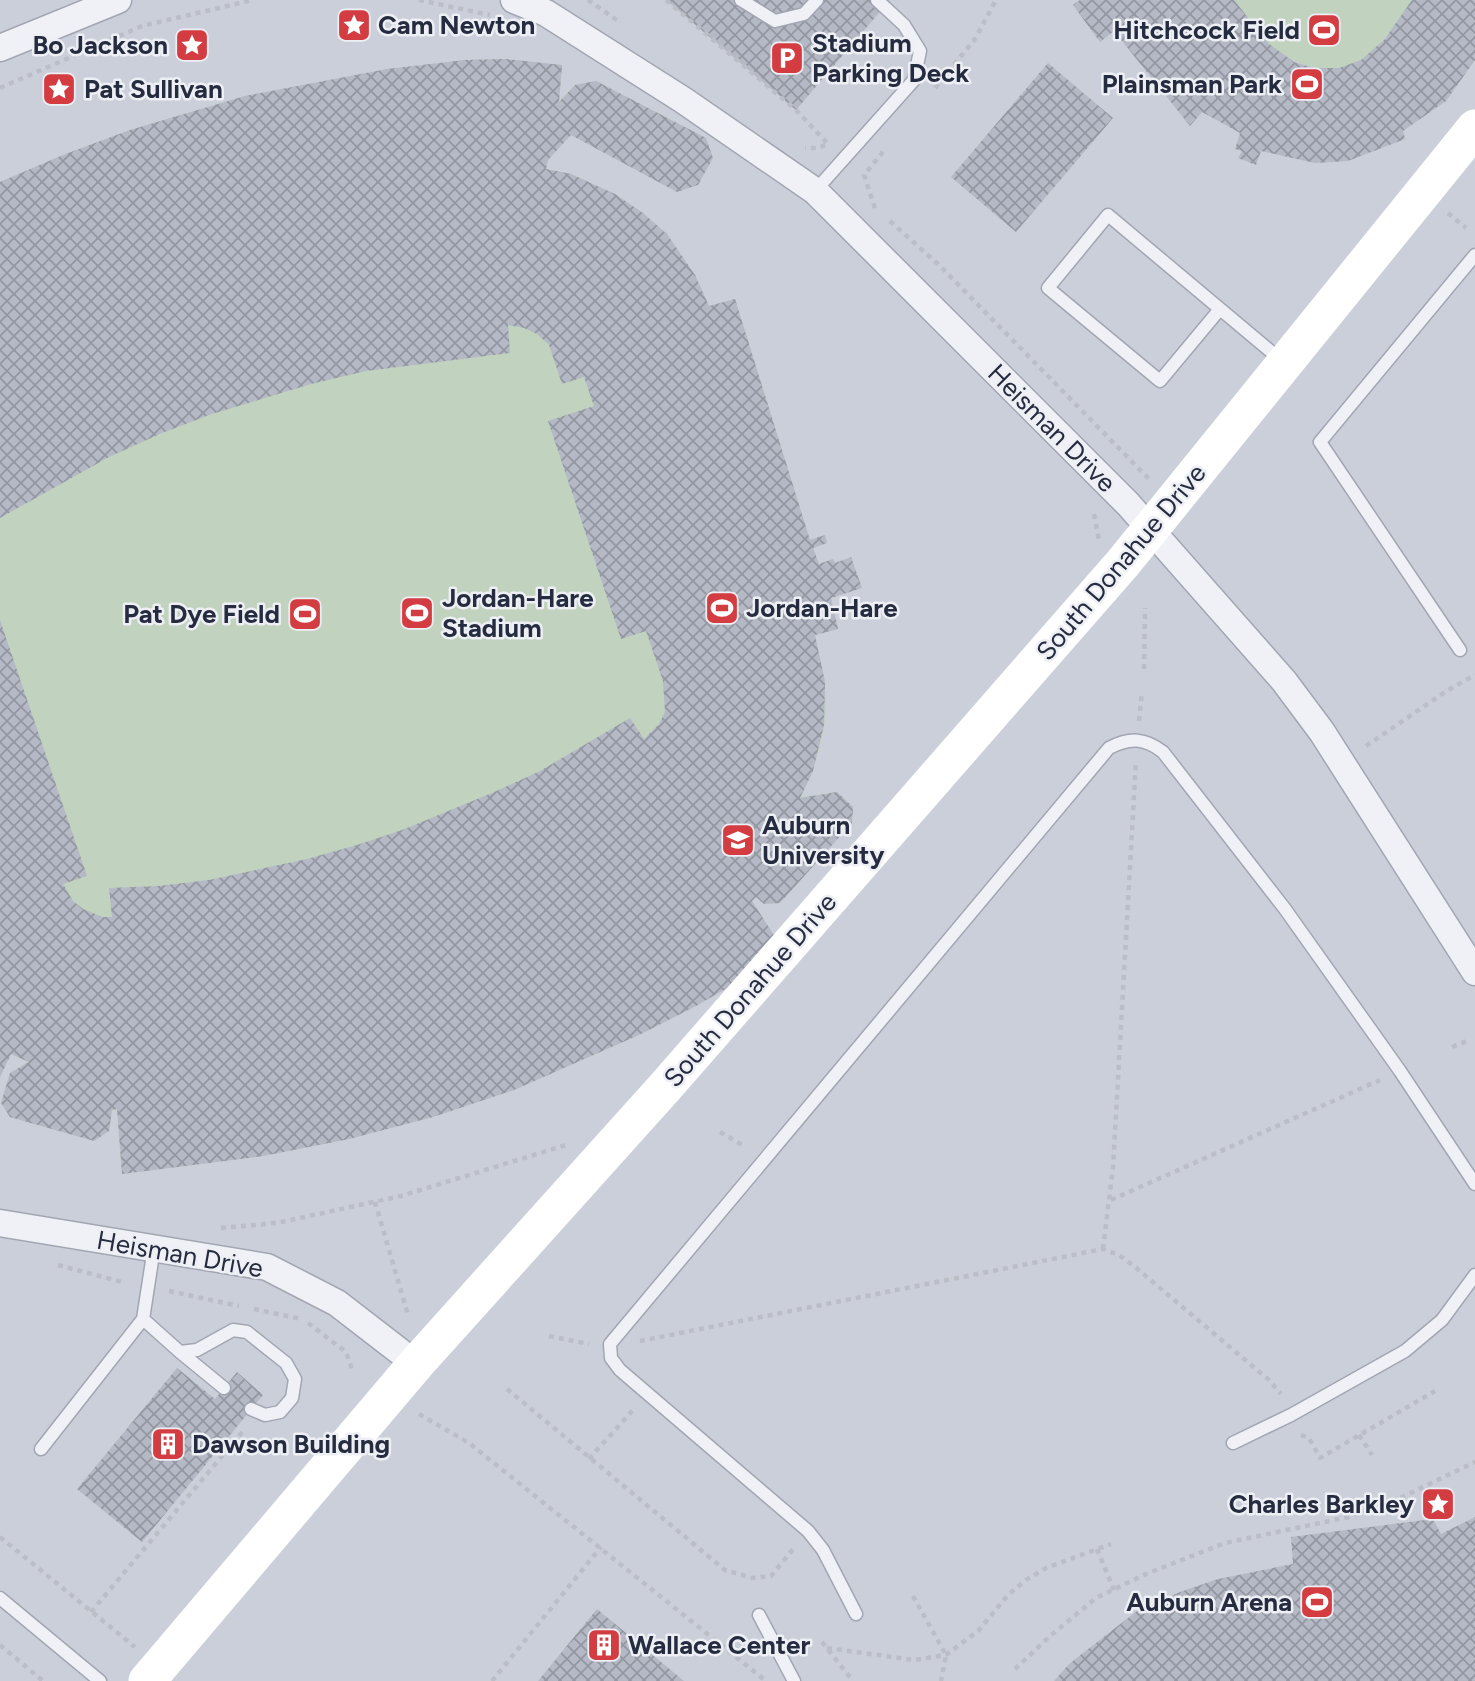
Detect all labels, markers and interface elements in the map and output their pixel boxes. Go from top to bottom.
place icon: Cam Newton [335,6,373,44]
place label: Cam Newton [378,9,535,41]
sports icon: Hitchcock Field [1305,11,1343,49]
place label: Hitchcock Field [1113,14,1300,46]
place icon: Bo Jackson [173,26,211,64]
place label: Stadium Parking Deck [812,27,969,89]
place label: Bo Jackson [32,29,168,61]
parking icon: Stadium Parking Deck [768,39,806,77]
sports icon: Plainsman Park [1288,65,1326,103]
place label: Plainsman Park [1102,68,1282,100]
place icon: Pat Sullivan [40,70,78,108]
place label: Pat Sullivan [84,73,223,105]
street label: Heisman Drive [981,357,1123,499]
street label: South Donahue Drive [1029,457,1213,667]
place label: Jordan-Hare Stadium [442,582,594,644]
sports icon: Jordan-Hare [703,589,741,627]
place label: Jordan-Hare [746,592,898,624]
sports icon: Jordan-Hare Stadium [398,594,436,632]
sports icon: Pat Dye Field [286,595,324,633]
place label: Pat Dye Field [123,598,280,630]
place label: Auburn University [762,809,885,871]
school or university icon: Auburn University [719,821,757,859]
street label: South Donahue Drive [657,886,843,1094]
street label: Heisman Drive [94,1224,266,1284]
building icon: Dawson Building [149,1425,187,1463]
place label: Dawson Building [192,1428,390,1460]
place icon: Charles Barkley [1419,1485,1457,1523]
place label: Charles Barkley [1229,1488,1414,1520]
sports icon: Auburn Arena [1298,1583,1336,1621]
place label: Auburn Arena [1126,1586,1292,1618]
building icon: Wallace Center [585,1626,623,1664]
place label: Wallace Center [628,1629,810,1661]

